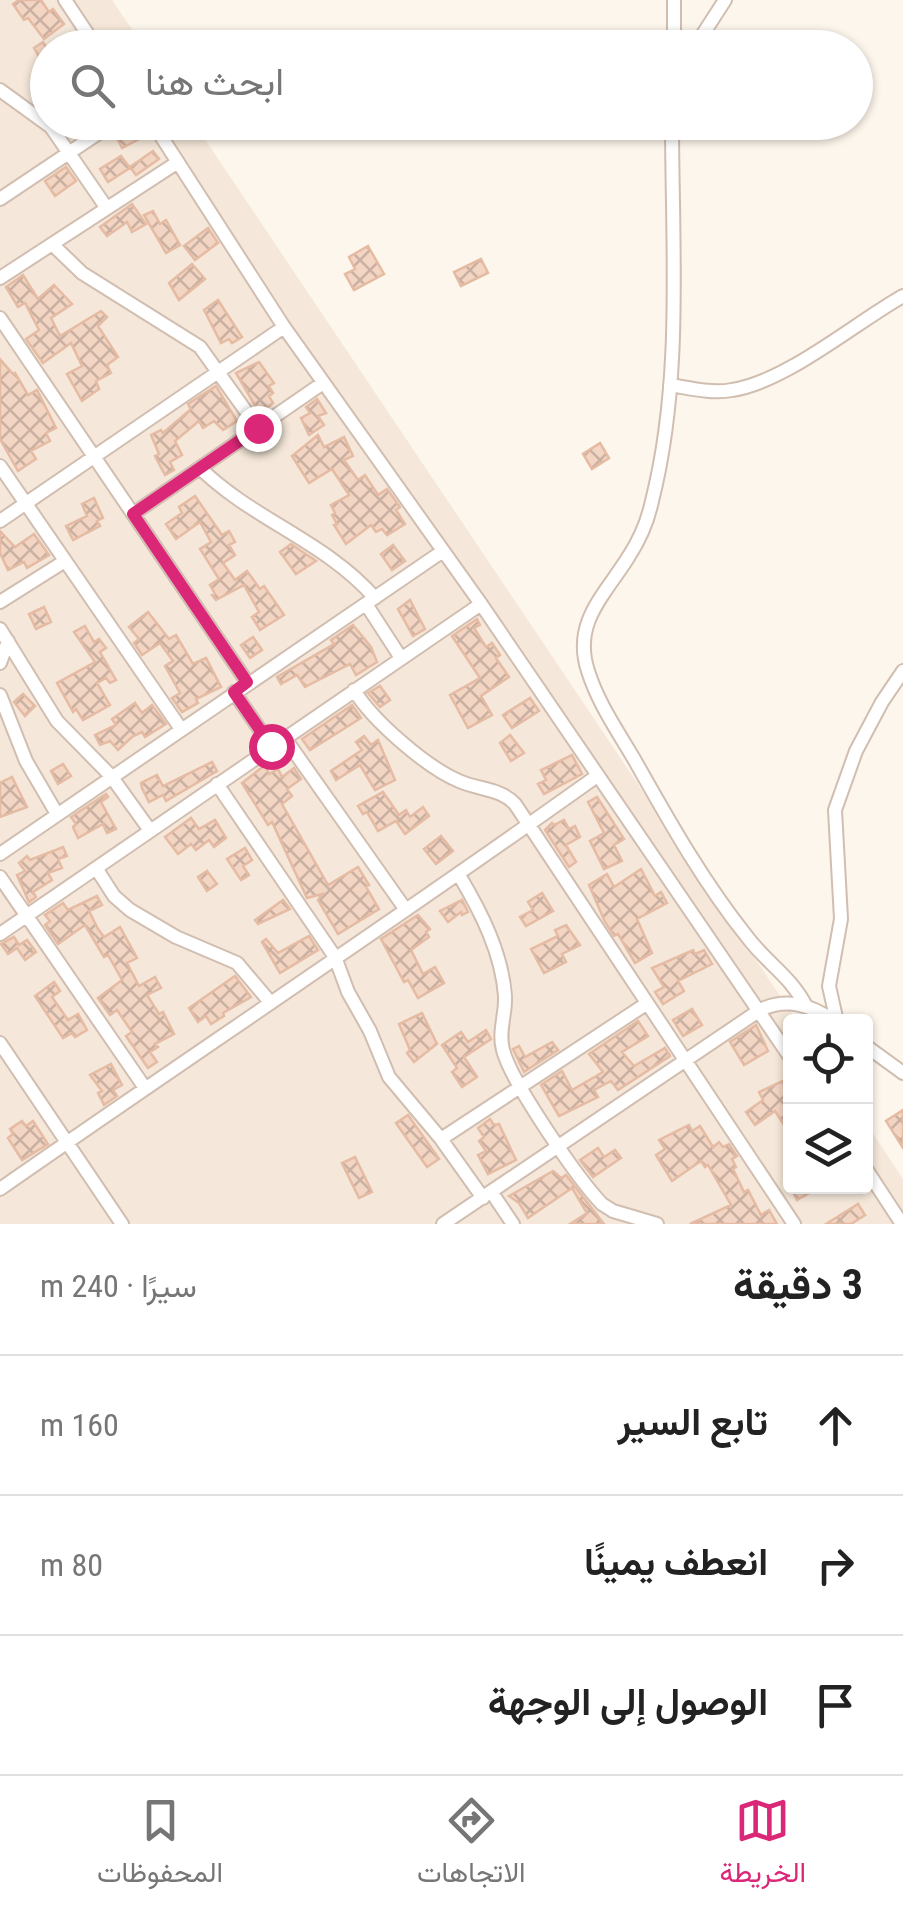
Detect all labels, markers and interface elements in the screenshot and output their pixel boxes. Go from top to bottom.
search box [30,30,873,140]
icon: search [65,58,120,113]
text: ابحث هنا [145,60,284,104]
route end [236,406,282,452]
route start [249,724,295,770]
map controls [783,1014,873,1194]
button: locate [783,1014,873,1104]
button: layers [783,1104,873,1194]
text: 3 دقيقة [733,1260,863,1309]
text: سيرًا · 240 m [40,1267,197,1305]
icon: ahead [808,1398,863,1453]
text: تابع السير [618,1400,768,1444]
text: 160 m [40,1406,119,1444]
icon: right [808,1538,863,1593]
text: انعطف يمينًا [584,1540,768,1584]
text: 80 m [40,1546,103,1584]
icon: arrive [808,1678,863,1733]
text: الوصول إلى الوجهة [488,1680,768,1724]
tab: المحفوظات [97,1793,223,1897]
tab: الاتجاهات [417,1793,526,1897]
tab: الخريطة [719,1793,806,1897]

